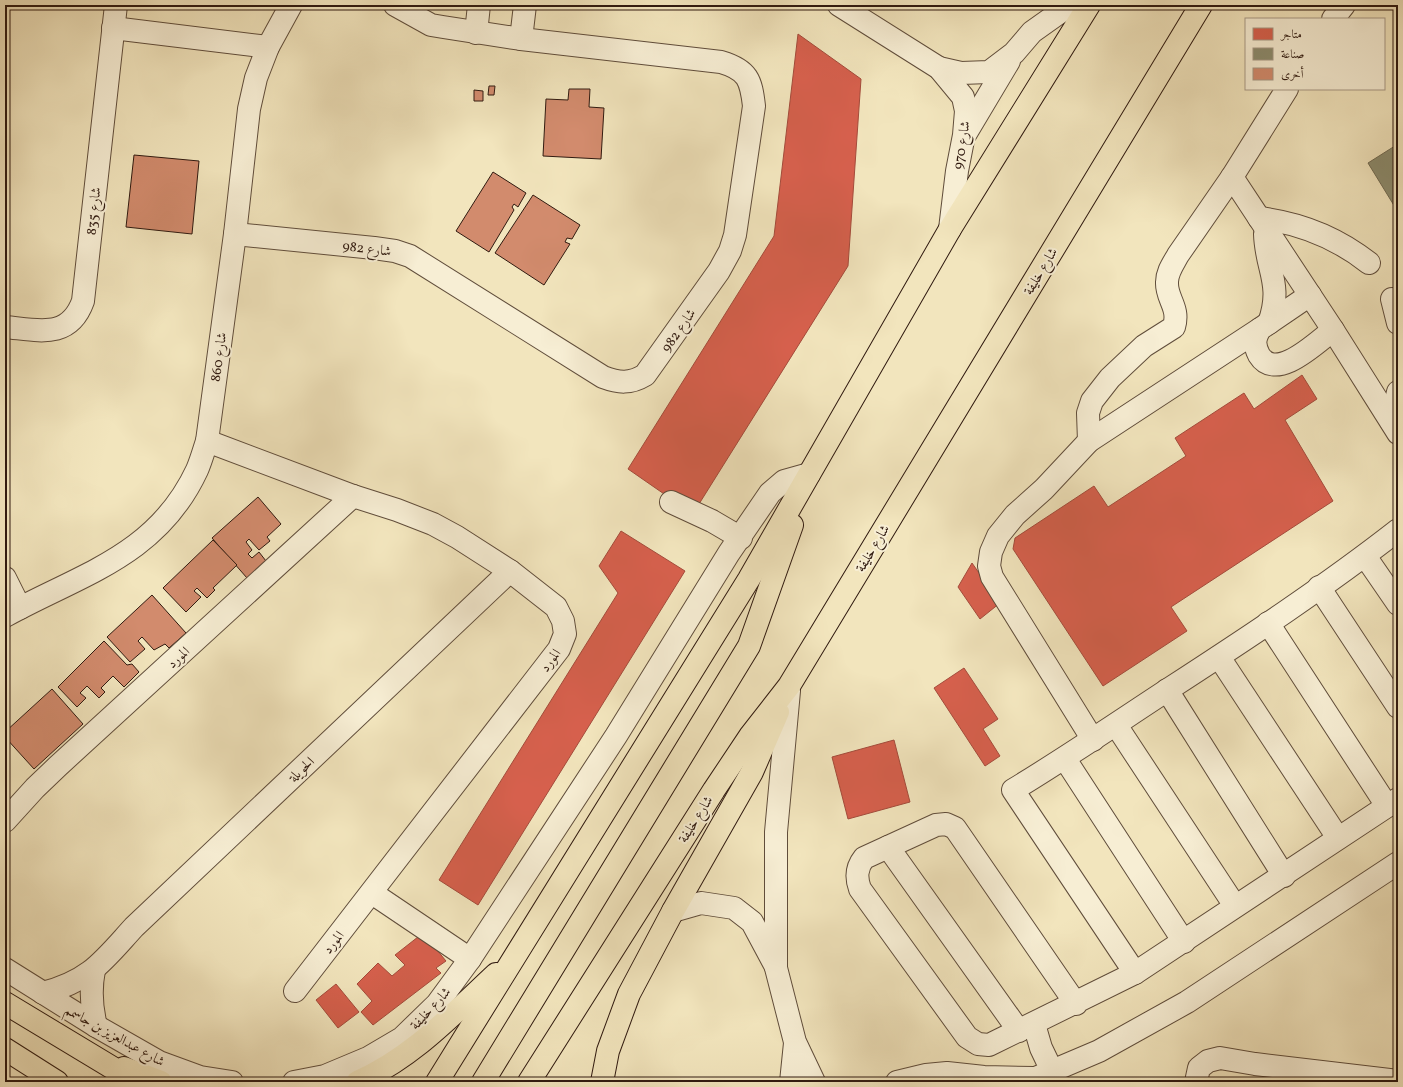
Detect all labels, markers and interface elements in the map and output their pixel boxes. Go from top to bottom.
legend [1245,18,1385,90]
text: متاجر [1279,27,1302,43]
text: صناعة [1281,47,1304,63]
text: أخرى [1281,66,1304,83]
street label: شارع 970 [949,119,977,171]
street label: شارع 835 [83,186,107,236]
street label: شارع 982 [341,237,392,263]
street label: شارع خليفة [1020,244,1064,300]
street label: شارع 982 [657,305,702,357]
street label: شارع 860 [207,331,233,383]
street label: شارع خليفة [852,521,896,577]
street label: المورد [163,643,195,673]
street label: المورد [536,645,566,676]
street label: الحويلة [284,753,319,788]
street label: شارع خليفة [674,793,719,848]
street label: المورد [319,927,349,959]
street label: شارع خليفة [406,983,457,1035]
street label: شارع عبدالعزيز بن جاسمم [59,1001,168,1074]

